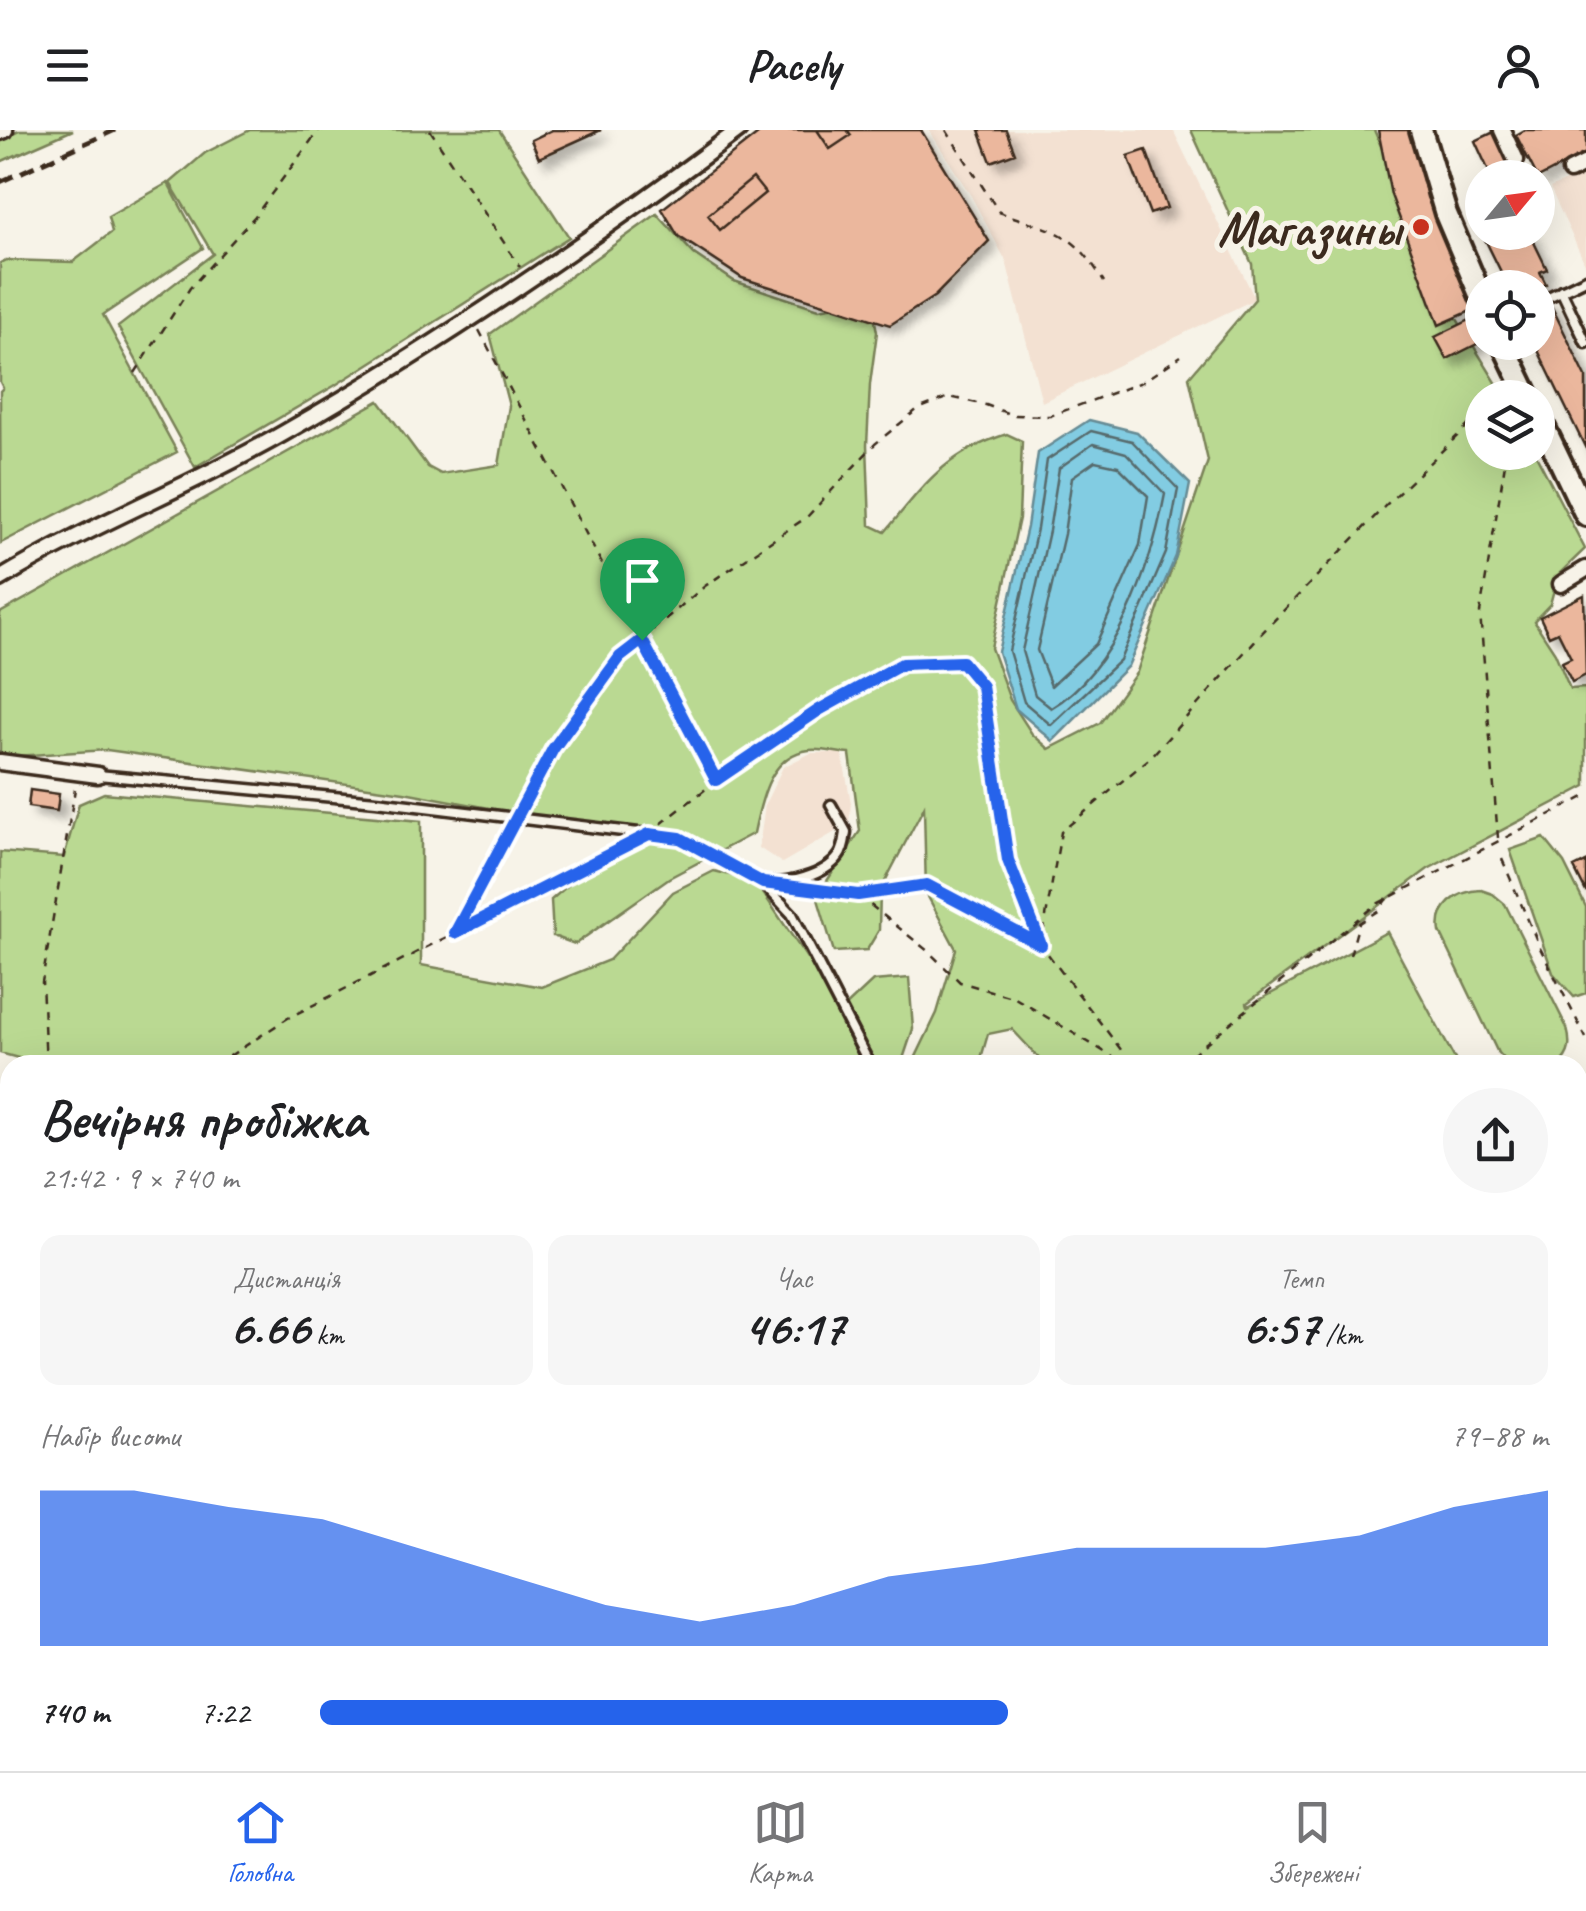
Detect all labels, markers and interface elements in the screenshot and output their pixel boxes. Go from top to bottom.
text: Pacely [746,37,840,94]
icon: menu [40,38,95,93]
icon: person [1491,38,1546,93]
north arrow [1465,160,1555,250]
map controls [1465,160,1555,470]
place label: Магазины [1217,197,1405,260]
marker: Магазины [1410,216,1432,238]
button: locate [1465,270,1555,360]
button: layers [1465,380,1555,470]
pin [600,538,685,641]
icon: arrive [615,553,670,608]
text: Вечірня пробіжка [40,1084,365,1154]
button: share [1443,1088,1548,1193]
text: 21:42 · 9 × 740 m [40,1157,238,1198]
text: Дистанція [233,1261,340,1296]
text: Час [776,1261,812,1296]
text: Темп [1279,1261,1324,1296]
text: 6.66 [229,1296,310,1359]
text: 46:17 [744,1296,844,1359]
text: 6:57 [1241,1296,1319,1359]
text: km [310,1317,344,1352]
text: /km [1319,1317,1362,1352]
text: Набір висоти [40,1415,180,1456]
text: 79–88 m [1450,1415,1548,1456]
text: 740 m [40,1692,109,1733]
text: 7:22 [200,1692,250,1733]
tab: Головна [228,1795,293,1890]
tab: Карта [748,1795,812,1890]
tab: Збережені [1267,1795,1358,1890]

